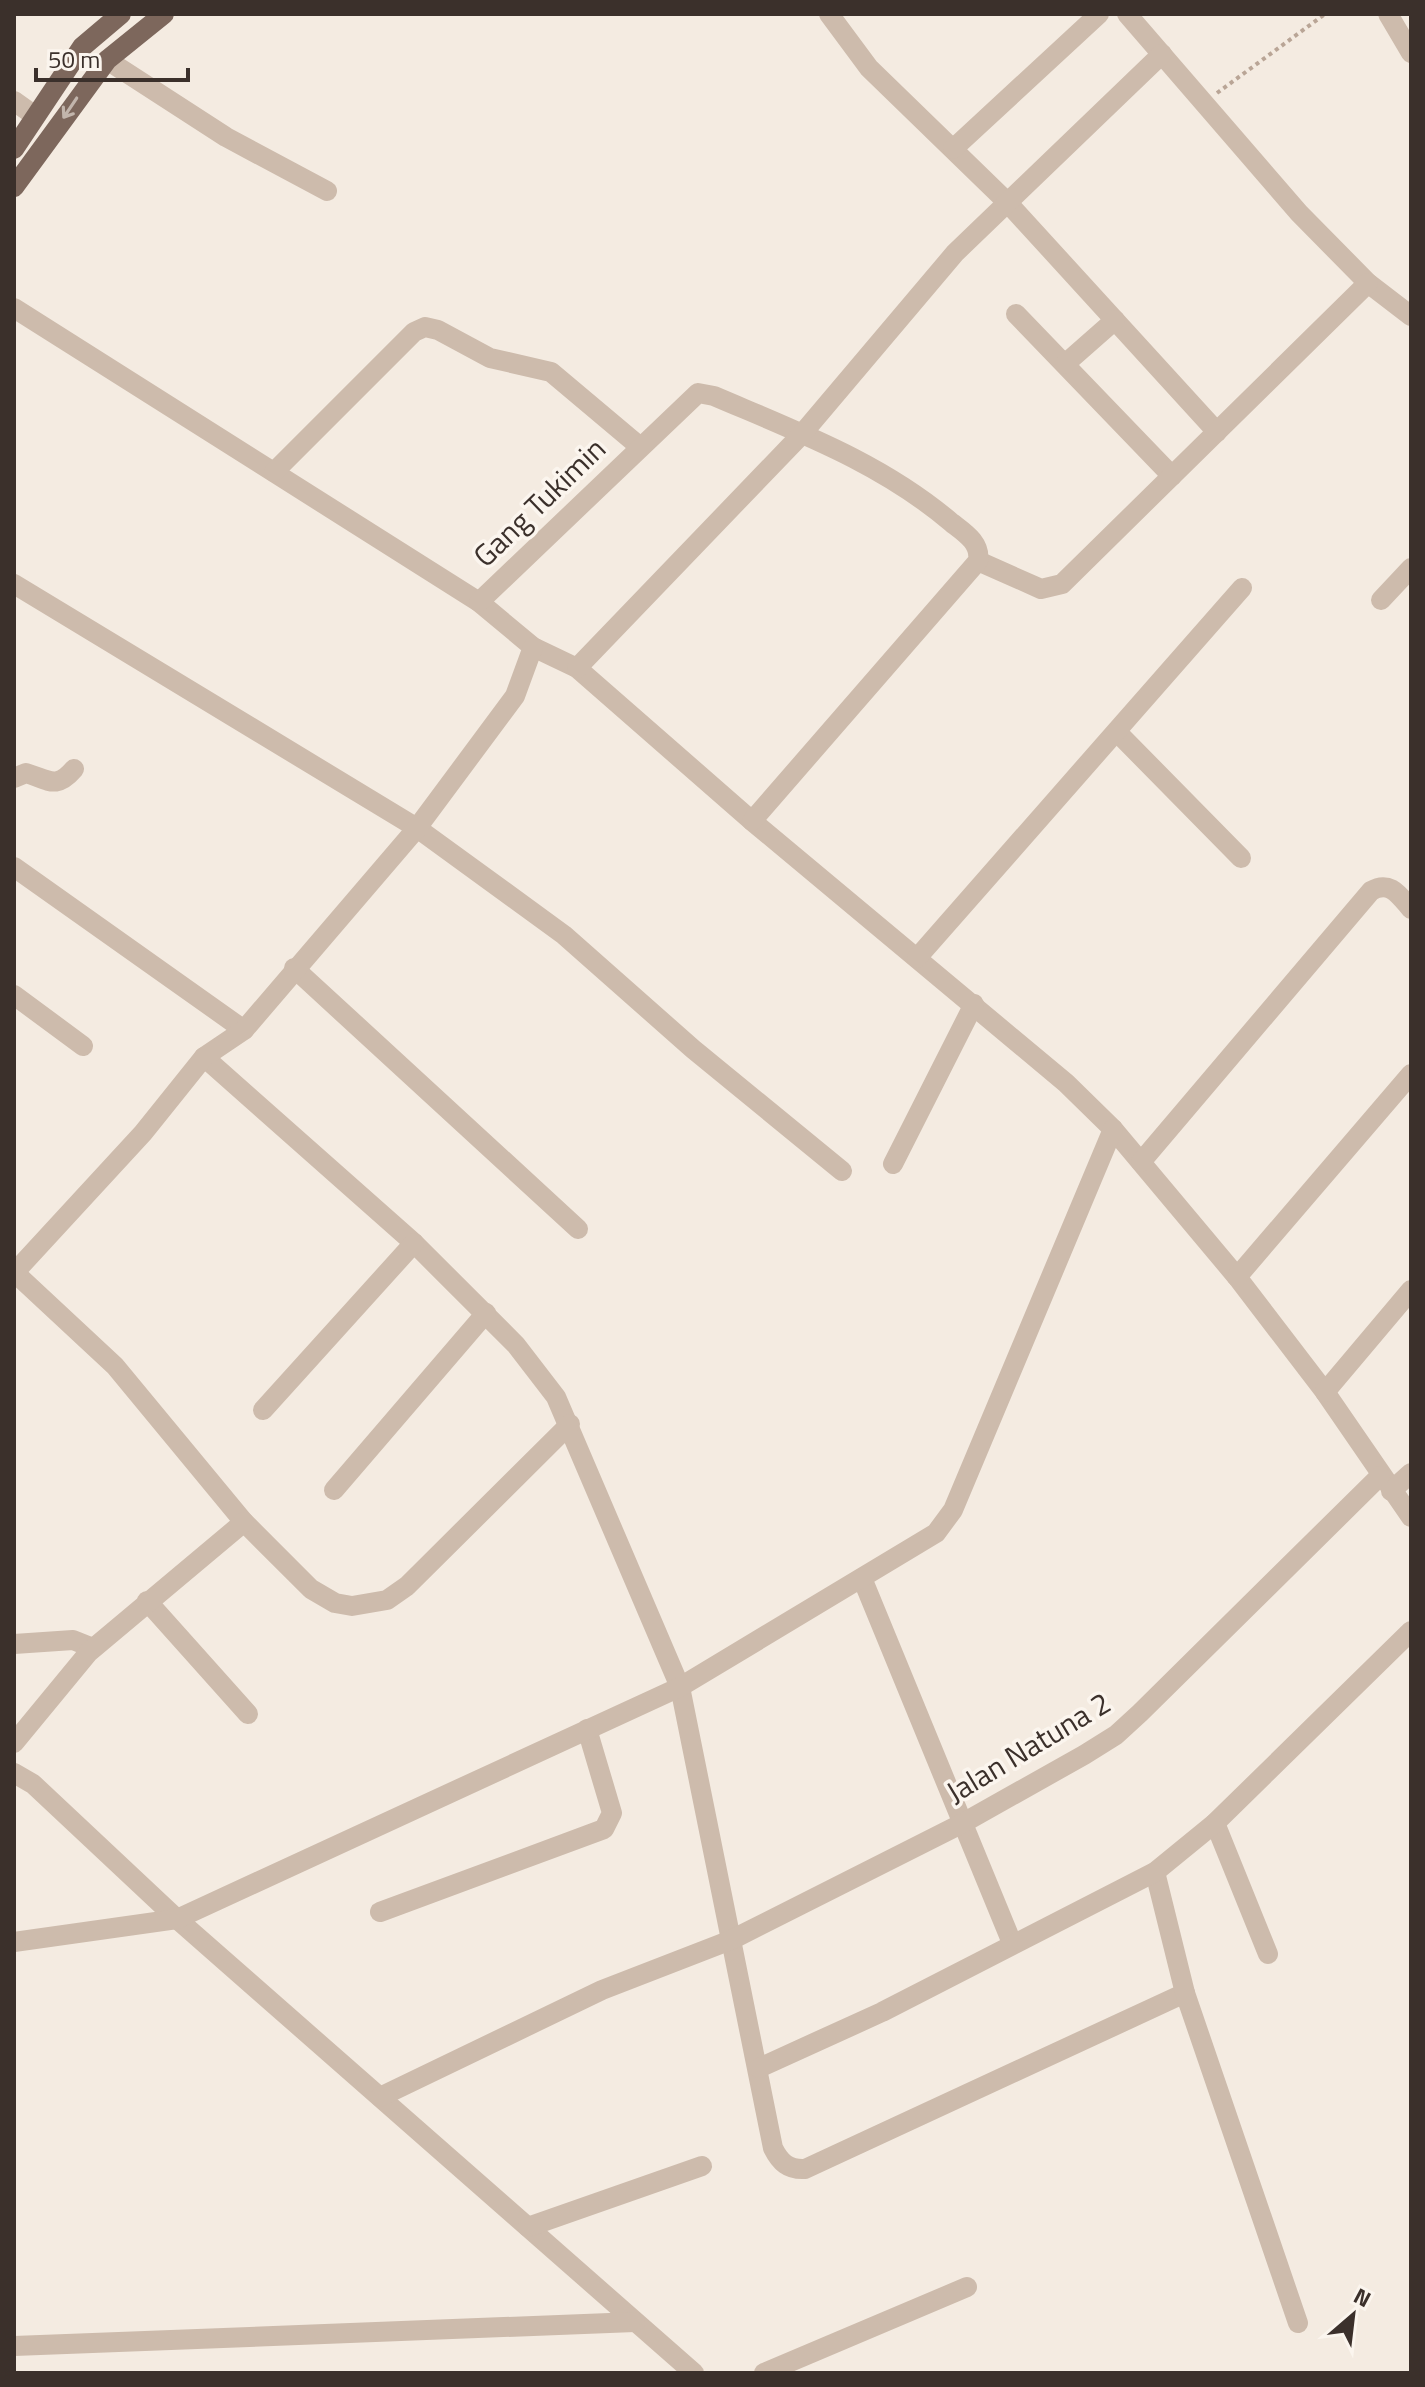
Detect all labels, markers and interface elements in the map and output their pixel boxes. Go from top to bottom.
scale bar [36,32,188,82]
text: 50 m [48,41,100,77]
one-way arrow [62,96,78,118]
street label: Gang Tukimin [462,427,616,577]
street label: Jalan Natuna 2 [937,1680,1119,1814]
north arrow [1313,2275,1393,2355]
text: N [1348,2279,1377,2316]

